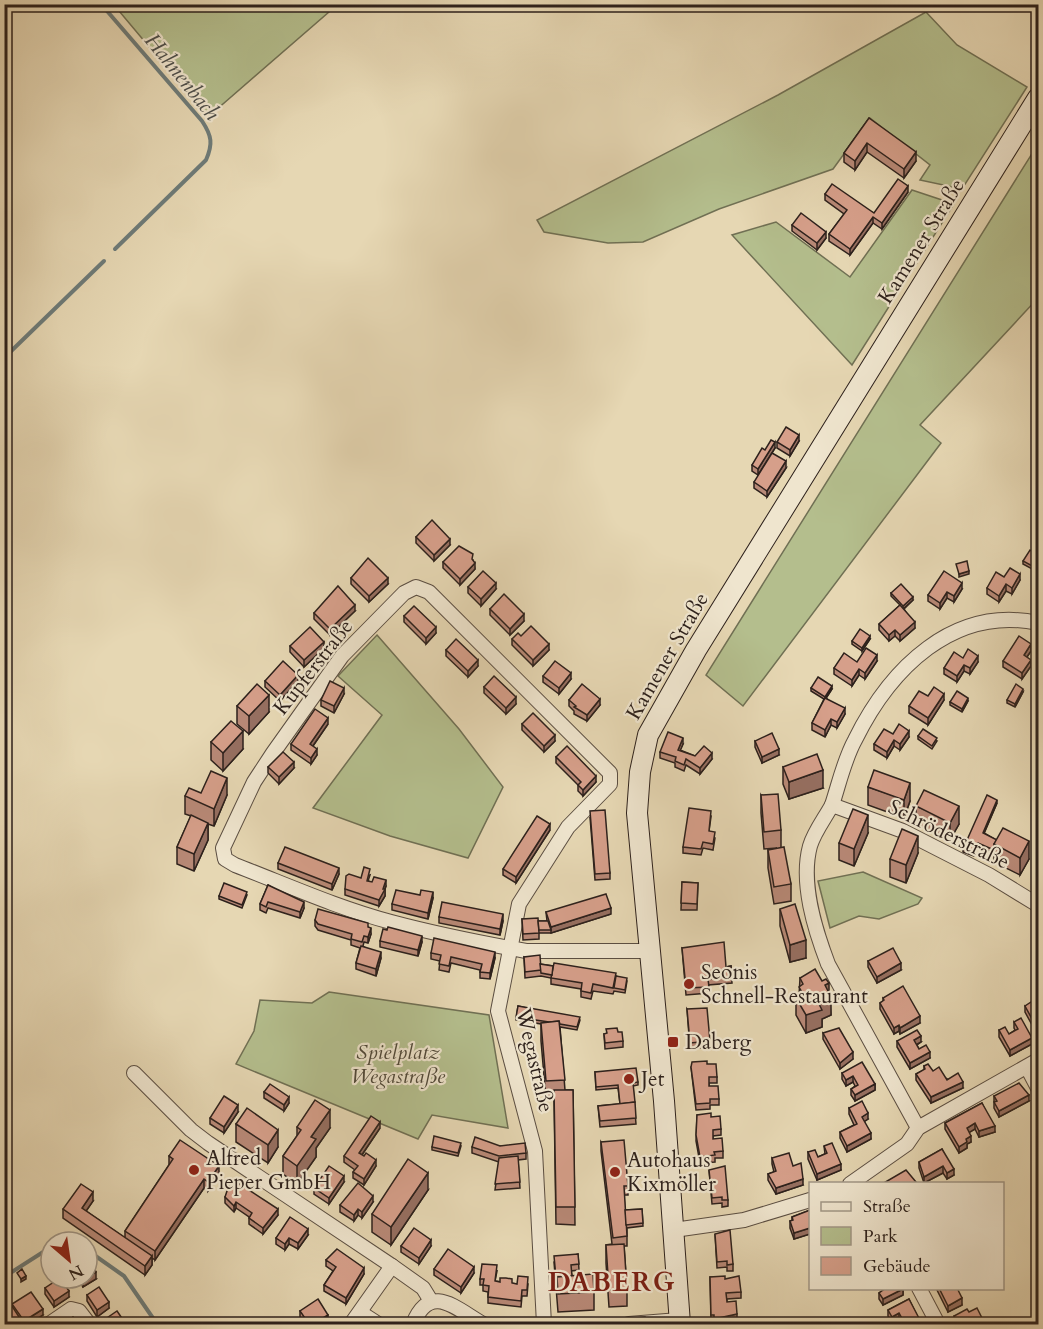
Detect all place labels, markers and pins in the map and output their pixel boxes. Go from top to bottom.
place label: Seonis Schnell-Restaurant [701,958,868,1011]
marker: Seonis Schnell-Restaurant [682,977,696,991]
place label: Daberg [685,1028,752,1057]
marker: Daberg [666,1035,680,1049]
place label: Jet [638,1065,665,1094]
marker: Jet [622,1072,636,1086]
place label: Alfred Pieper GmbH [206,1144,331,1197]
place label: Autohaus Kixmöller [627,1146,716,1199]
marker: Alfred Pieper GmbH [187,1163,201,1177]
marker: Autohaus Kixmöller [608,1165,622,1179]

